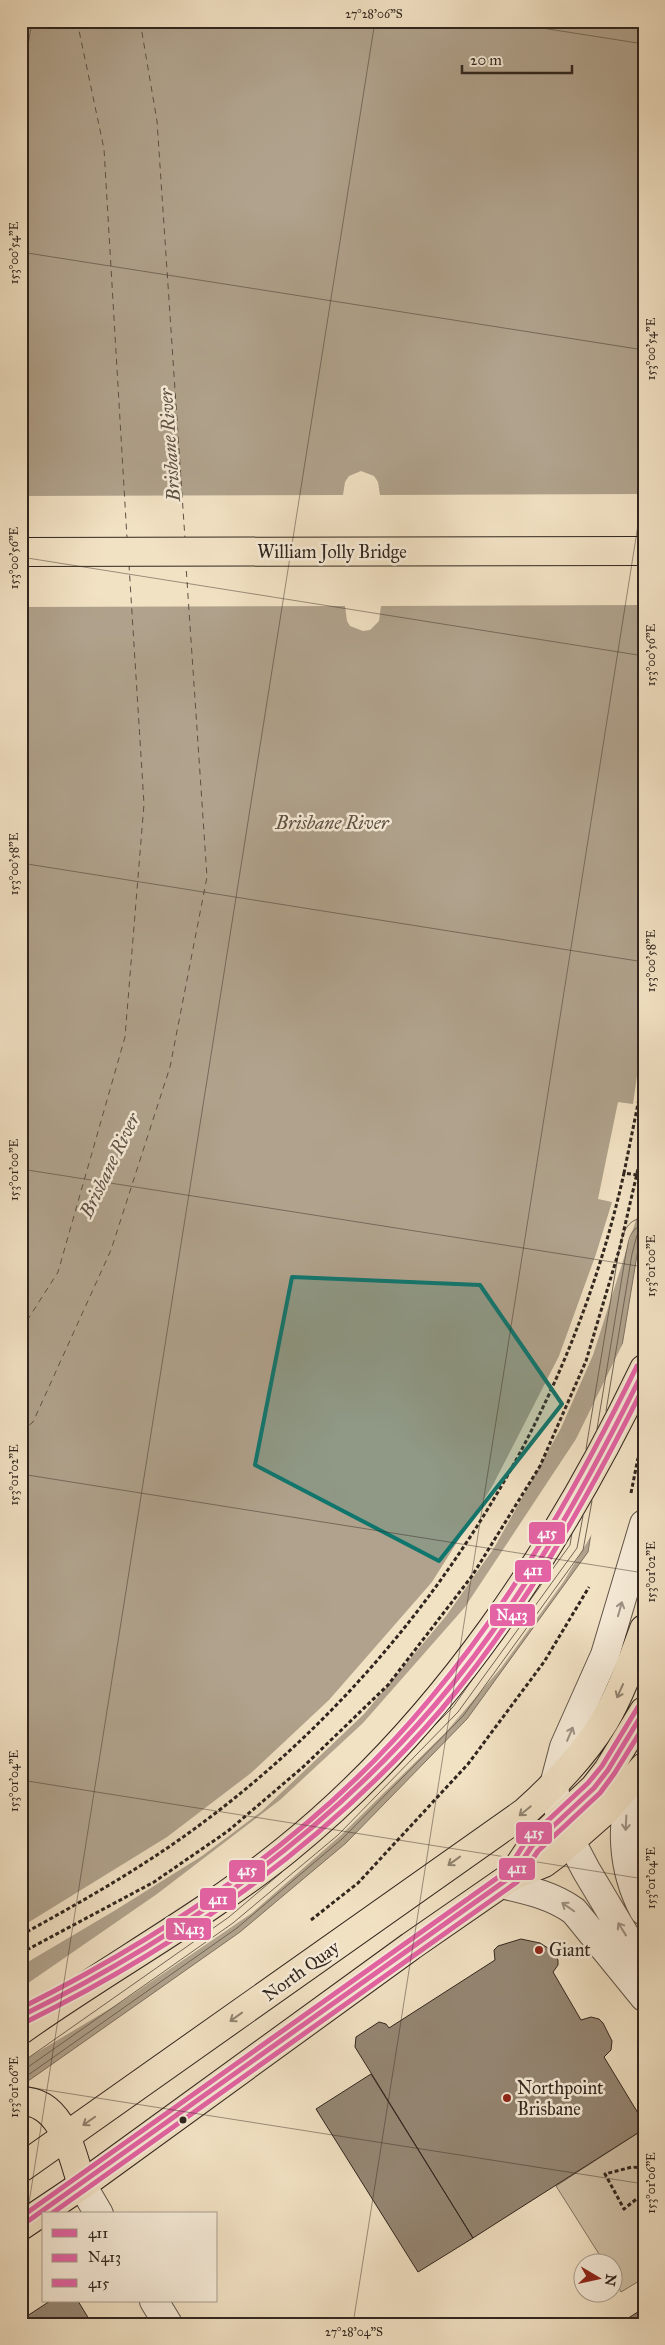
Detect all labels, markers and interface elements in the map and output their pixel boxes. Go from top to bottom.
text: 27°28'06"S [345,7,403,21]
scale bar [462,42,572,74]
text: 20 m [470,51,502,69]
text: 153°00'54"E [7,221,21,284]
text: 153°00'54"E [644,317,658,380]
water label: Brisbane River [154,387,185,503]
text: 153°00'56"E [7,526,21,589]
street label: William Jolly Bridge [257,541,407,564]
text: 153°00'56"E [644,623,658,686]
water label: Brisbane River [274,811,390,834]
text: 153°00'58"E [7,832,21,895]
text: 153°00'58"E [644,929,658,992]
water label: Brisbane River [74,1108,145,1222]
text: 153°01'00"E [7,1139,21,1201]
text: 153°01'00"E [644,1235,658,1297]
text: 153°01'02"E [7,1444,21,1506]
line badge: 415 [528,1521,566,1545]
text: 415 [537,1525,557,1543]
text: 153°01'02"E [644,1541,658,1603]
line badge: 411 [514,1559,552,1583]
text: 411 [524,1562,543,1580]
one-way arrow [616,1601,625,1617]
line badge: N413 [489,1603,536,1627]
text: N413 [497,1607,528,1625]
one-way arrow [614,1683,624,1698]
one-way arrow [565,1727,575,1742]
text: 153°01'04"E [7,1750,21,1812]
one-way arrow [519,1805,532,1816]
one-way arrow [621,1815,630,1831]
line badge: 415 [515,1821,553,1845]
text: 415 [524,1825,544,1843]
text: 153°01'04"E [644,1847,658,1909]
one-way arrow [448,1856,461,1867]
line badge: 411 [498,1857,536,1881]
line badge: 415 [228,1859,266,1883]
text: 411 [508,1860,527,1878]
text: 415 [237,1862,257,1880]
line badge: 411 [199,1887,237,1911]
text: 411 [209,1891,228,1909]
one-way arrow [561,1902,575,1912]
line badge: N413 [165,1917,212,1941]
text: N413 [174,1921,205,1939]
one-way arrow [616,1923,626,1937]
street label: North Quay [258,1936,344,2006]
place label: Giant [549,1939,591,1961]
marker: Giant [533,1944,545,1956]
one-way arrow [230,2012,244,2022]
text: 153°01'06"E [7,2056,21,2118]
place label: Northpoint Brisbane [517,2077,604,2120]
marker: Northpoint Brisbane [501,2092,513,2104]
unlabelled marker [178,2115,188,2125]
one-way arrow [82,2116,96,2126]
text: 153°01'06"E [644,2152,658,2214]
legend [42,2212,218,2302]
text: 411 [88,2224,108,2242]
text: N413 [88,2248,121,2266]
north arrow [572,2252,622,2302]
text: N [601,2273,620,2287]
text: 415 [88,2274,109,2292]
text: 27°28'04"S [325,2325,383,2339]

